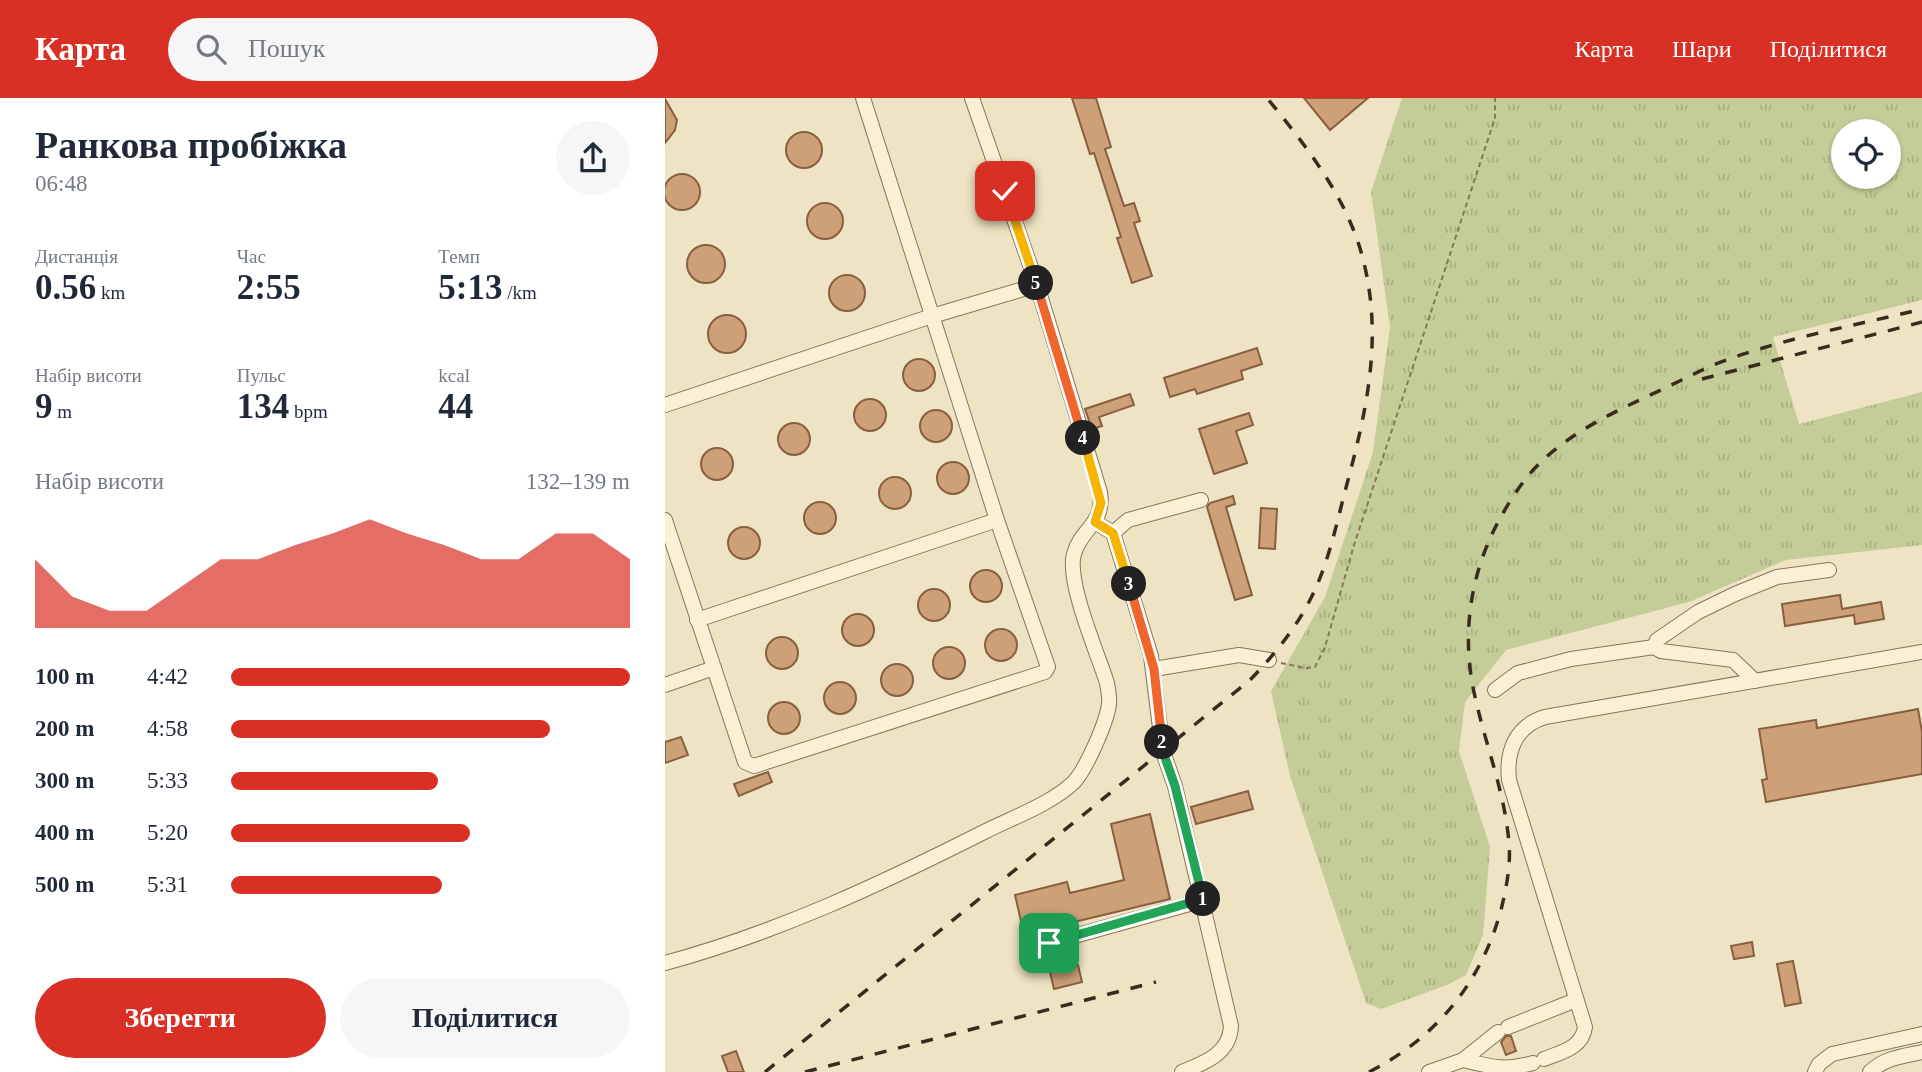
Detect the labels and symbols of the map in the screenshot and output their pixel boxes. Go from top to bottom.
pin [975,161,1035,221]
pin: 5 [1019,266,1053,300]
pin: 4 [1065,420,1101,456]
pin: 3 [1112,566,1147,602]
pin: 2 [1145,724,1179,760]
pin: 1 [1185,882,1221,916]
pin [1019,913,1079,973]

